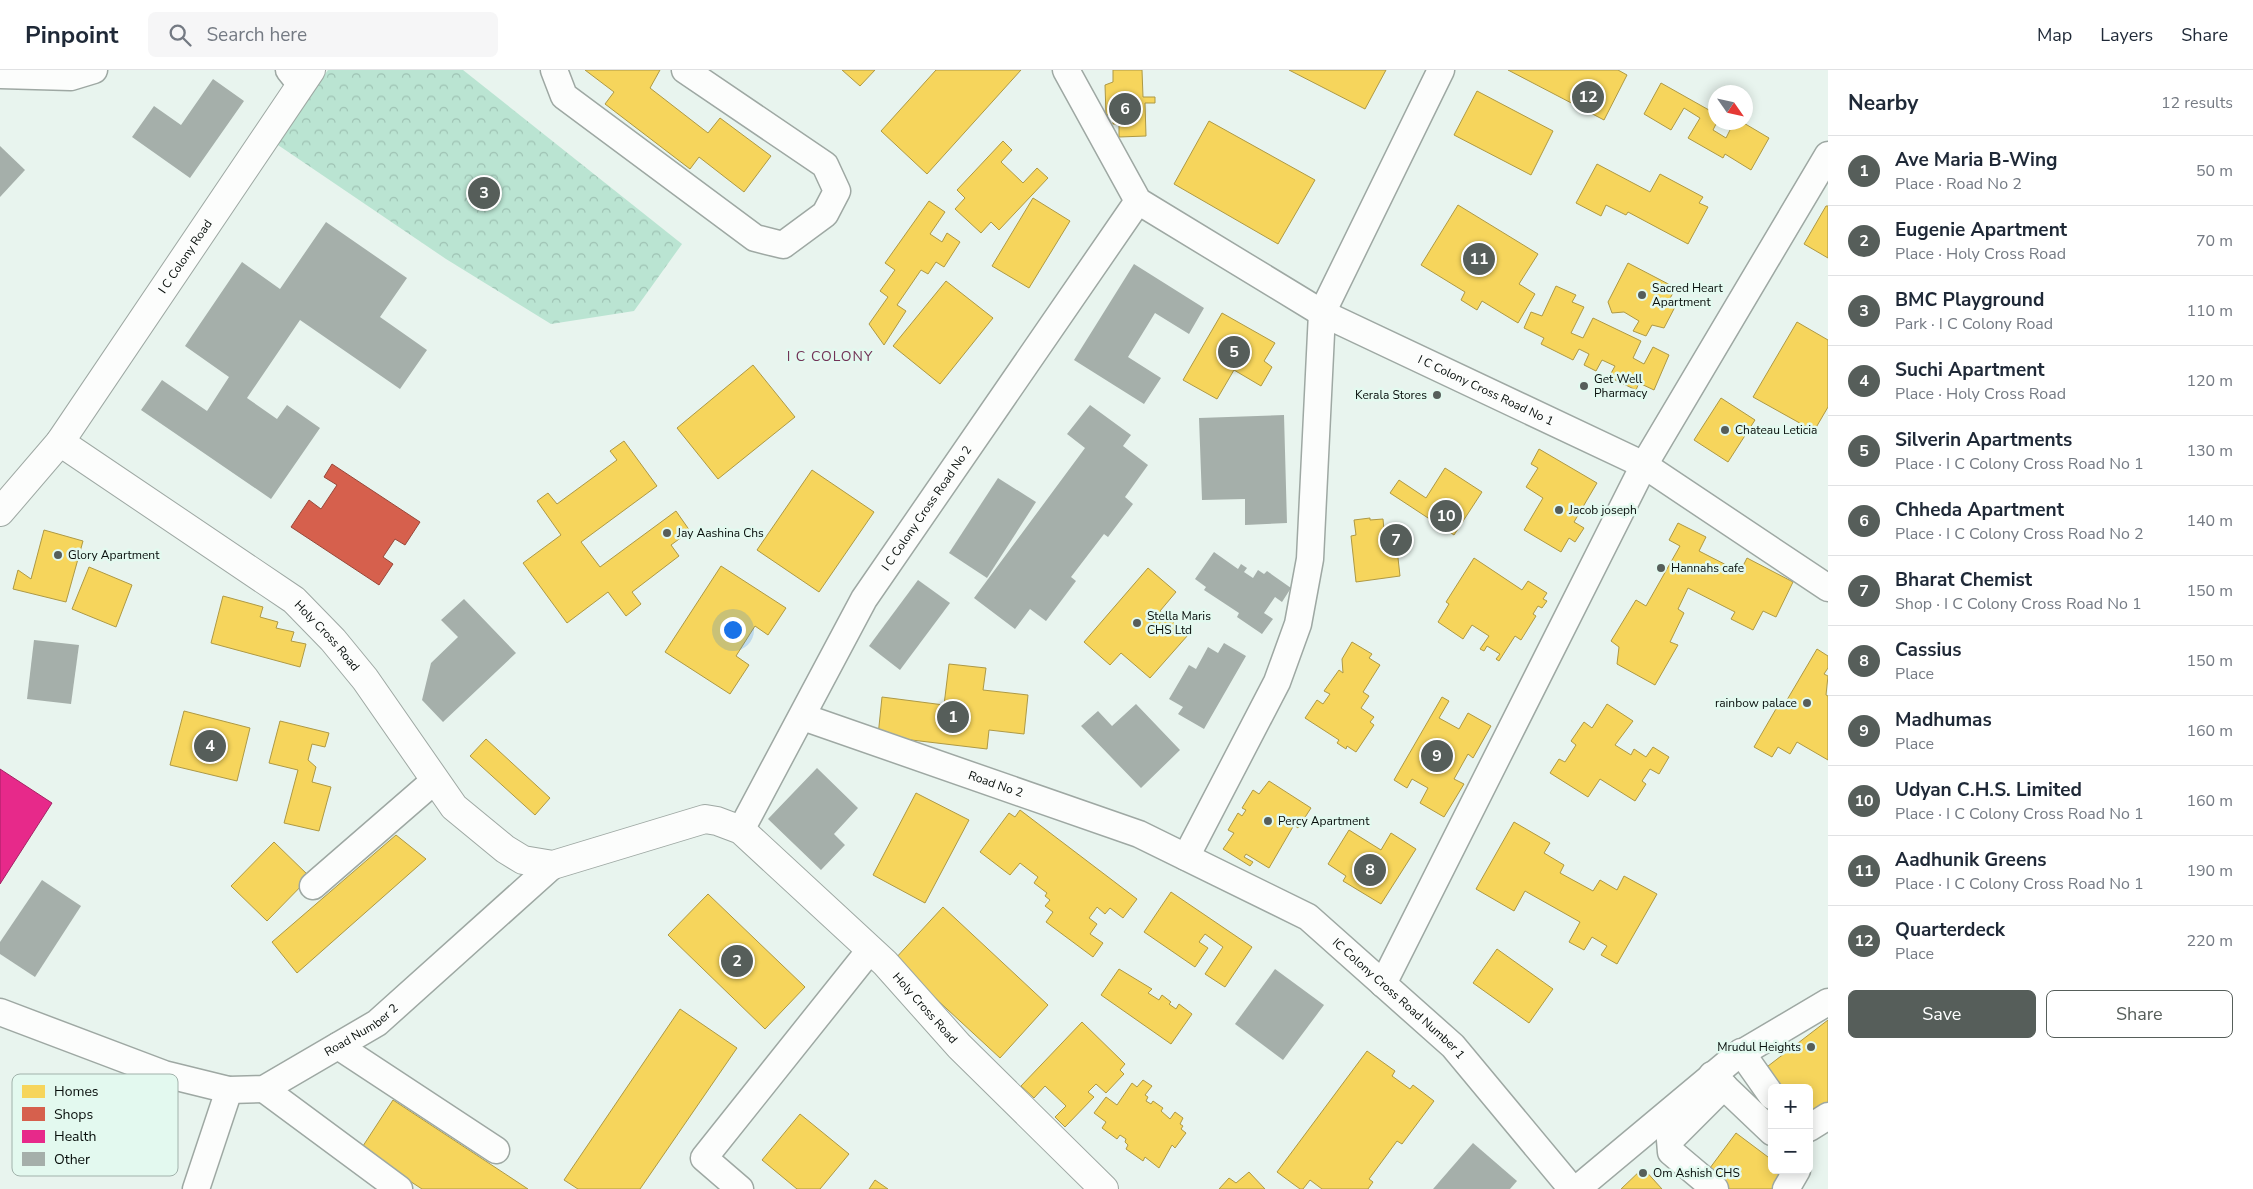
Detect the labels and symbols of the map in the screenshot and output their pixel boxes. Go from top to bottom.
pin: 12 [1572,78,1604,116]
north arrow [1708,85,1753,130]
pin: 6 [1109,90,1141,128]
pin: 3 [468,174,500,212]
street label: I C Colony Road [155,216,216,297]
pin: 11 [1463,240,1495,278]
place label: Sacred Heart Apartment [1652,280,1723,310]
marker: Sacred Heart Apartment [1636,289,1648,301]
pin: 5 [1218,333,1250,371]
district label: I C COLONY [787,347,873,366]
street label: I C Colony Cross Road No 1 [1415,351,1556,429]
place label: Get Well Pharmacy [1594,371,1648,401]
marker: Get Well Pharmacy [1578,380,1590,392]
place label: Kerala Stores [1355,387,1427,403]
marker: Kerala Stores [1431,389,1443,401]
place label: Chateau Leticia [1735,422,1817,438]
marker: Chateau Leticia [1719,424,1731,436]
street label: I C Colony Cross Road No 2 [878,442,975,574]
pin: 10 [1430,497,1462,535]
place label: Jacob joseph [1568,502,1637,518]
marker: Jacob joseph [1553,504,1565,516]
pin: 7 [1380,521,1412,559]
place label: Jay Aashina Chs [676,525,764,541]
marker: Jay Aashina Chs [661,527,673,539]
place label: Glory Apartment [68,547,160,563]
marker: Glory Apartment [52,549,64,561]
place label: Hannahs cafe [1671,560,1744,576]
marker: Hannahs cafe [1655,562,1667,574]
street label: Holy Cross Road [291,597,363,674]
place label: Stella Maris CHS Ltd [1147,608,1211,638]
your location [720,617,746,643]
marker: Stella Maris CHS Ltd [1131,617,1143,629]
place label: rainbow palace [1715,695,1797,711]
marker: rainbow palace [1801,697,1813,709]
pin: 1 [937,698,969,736]
pin: 4 [194,727,226,765]
pin: 9 [1421,737,1453,775]
street label: Road No 2 [966,767,1025,801]
place label: Percy Apartment [1278,813,1370,829]
marker: Percy Apartment [1262,815,1274,827]
pin: 8 [1354,851,1386,889]
street label: IC Colony Cross Road Number 1 [1329,934,1468,1062]
pin: 2 [721,942,753,980]
street label: Holy Cross Road [889,969,961,1047]
street label: Road Number 2 [321,1000,401,1060]
place label: Mrudul Heights [1717,1039,1801,1055]
marker: Mrudul Heights [1805,1041,1817,1053]
legend [12,1074,178,1176]
text: Homes [54,1082,99,1101]
text: Shops [54,1105,94,1124]
text: Health [54,1127,96,1146]
text: Other [54,1150,90,1169]
place label: Om Ashish CHS [1653,1165,1740,1181]
marker: Om Ashish CHS [1637,1167,1649,1179]

